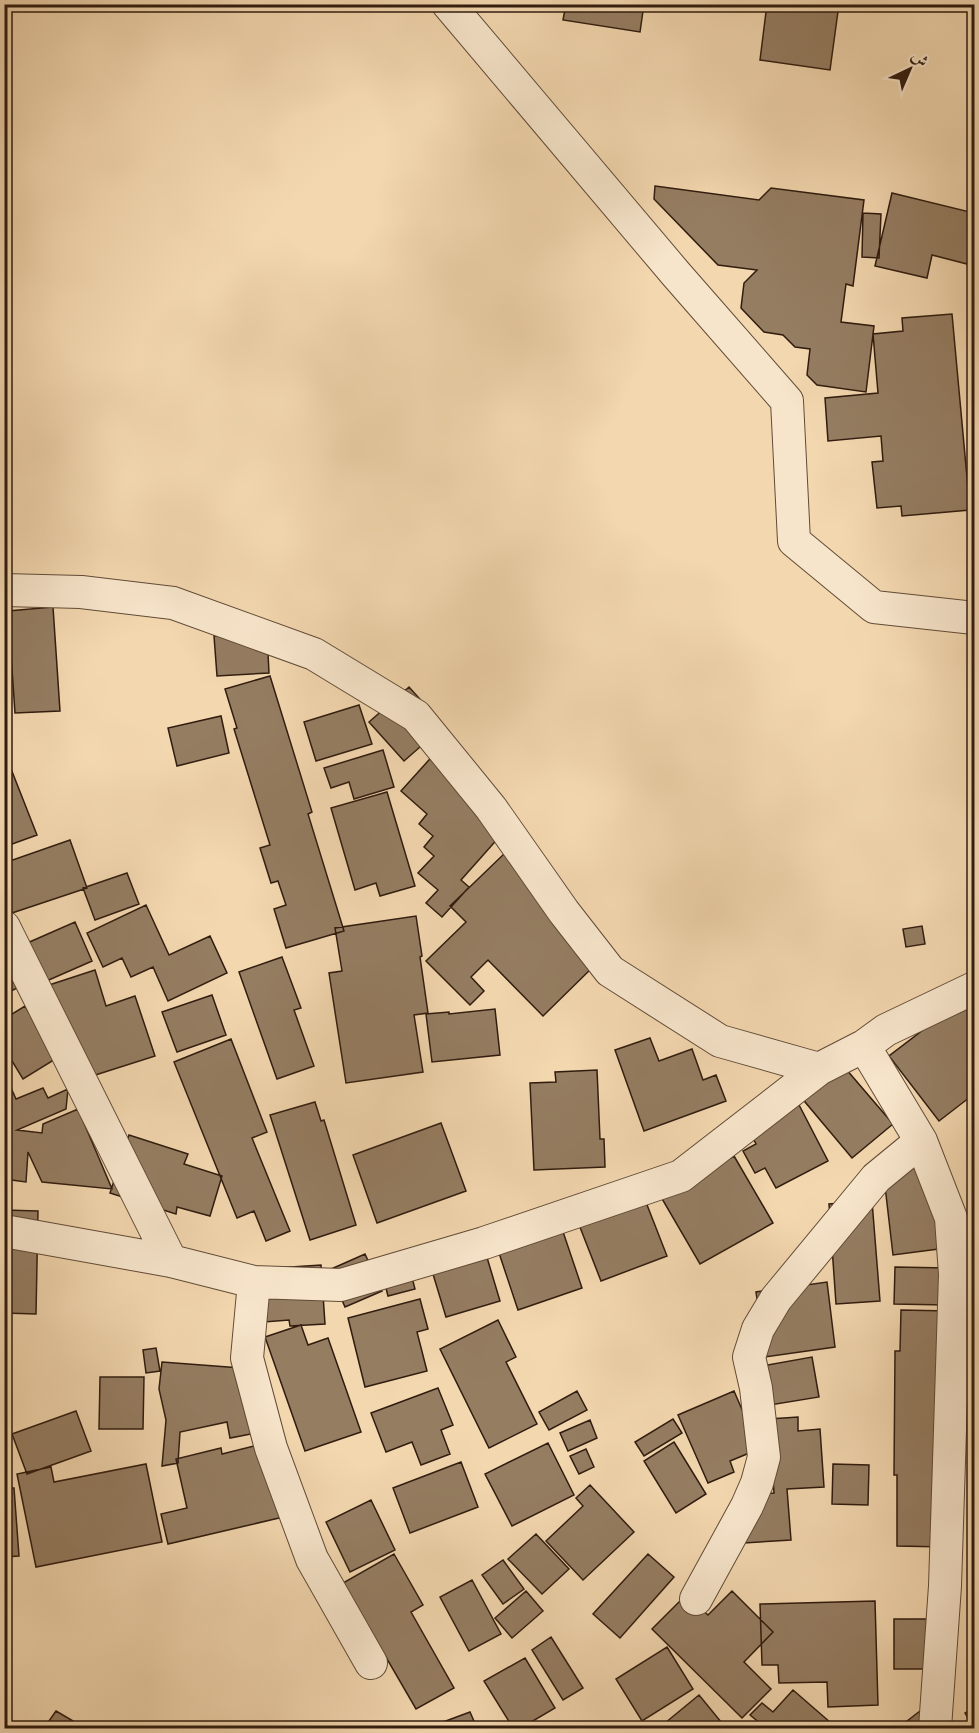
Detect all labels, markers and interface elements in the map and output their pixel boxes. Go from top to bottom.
north arrow [880,39,940,99]
text: ش [907,46,932,72]

